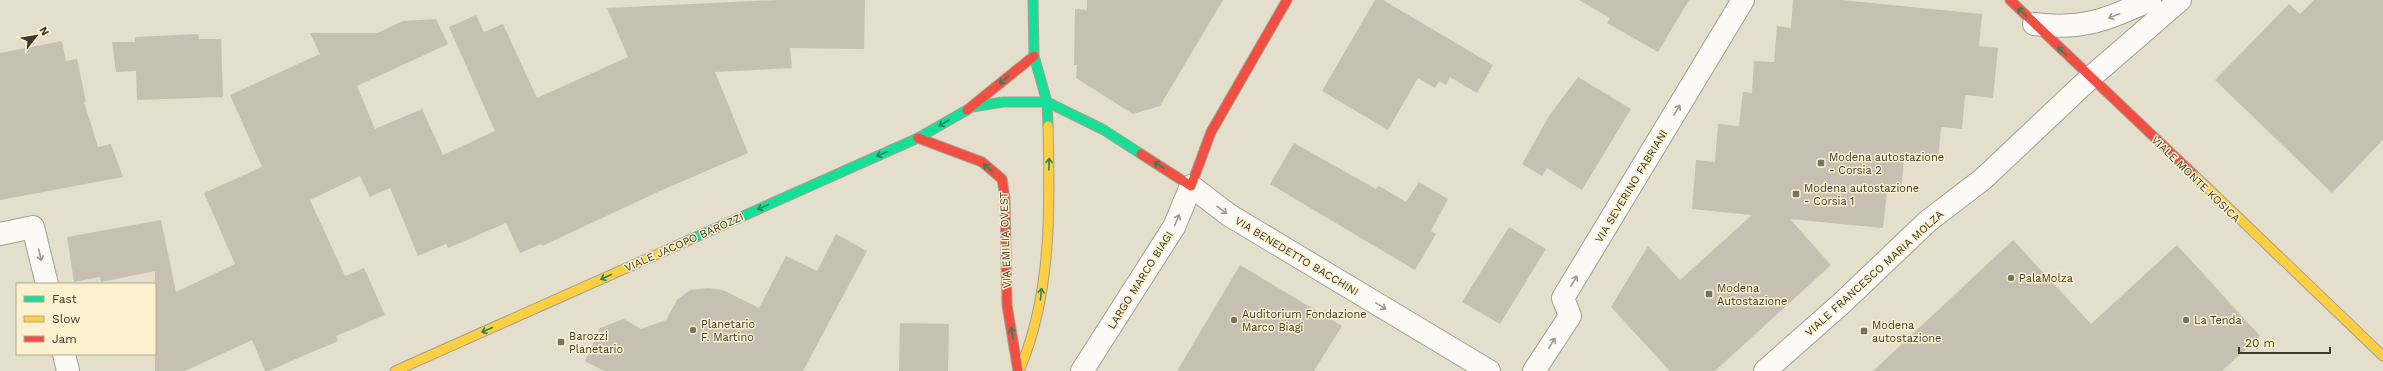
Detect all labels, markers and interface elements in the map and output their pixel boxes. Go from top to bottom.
one-way arrow [2017,7,2027,17]
one-way arrow [2109,12,2121,20]
north arrow [16,16,56,56]
text: N [36,24,52,38]
one-way arrow [2057,46,2067,56]
one-way arrow [998,76,1009,85]
one-way arrow [1673,104,1681,116]
one-way arrow [938,120,950,128]
street label: VIA SEVERINO FABRIANI [1593,127,1670,245]
street label: VIALE MONTE KOSICA [2149,134,2243,225]
one-way arrow [876,151,888,158]
place label: Modena autostazione - Corsia 2 [1829,151,1944,177]
one-way arrow [1045,158,1053,171]
marker: Modena autostazione - Corsia 2 [1816,158,1826,168]
one-way arrow [1153,161,1164,169]
one-way arrow [983,163,993,172]
place label: Modena autostazione - Corsia 1 [1804,182,1919,208]
marker: Modena autostazione - Corsia 1 [1791,189,1801,199]
street label: VIA EMILIA OVEST [997,191,1014,288]
one-way arrow [758,204,770,211]
one-way arrow [1217,206,1228,214]
street label: VIALE FRANCESCO MARIA MOLZA [1802,208,1946,339]
street label: VIALE JACOPO BAROZZI [623,210,746,275]
one-way arrow [1174,214,1181,226]
street label: VIA BENEDETTO BACCHINI [1233,214,1361,299]
street label: LARGO MARCO BIAGI [1105,229,1176,332]
one-way arrow [37,249,44,262]
place label: PalaMolza [2019,272,2073,285]
marker: PalaMolza [2006,273,2016,283]
one-way arrow [600,274,612,281]
one-way arrow [1570,275,1578,287]
place label: Modena Autostazione [1717,282,1787,308]
legend [16,283,156,355]
one-way arrow [1037,288,1045,301]
marker: Modena Autostazione [1704,289,1714,299]
text: Fast [52,292,77,306]
one-way arrow [1375,303,1387,311]
place label: Auditorium Fondazione Marco Biagi [1242,308,1367,334]
text: Slow [52,312,80,326]
place label: La Tenda [2194,314,2242,327]
marker: Auditorium Fondazione Marco Biagi [1229,315,1239,325]
marker: La Tenda [2181,315,2191,325]
place label: Planetario F. Martino [701,318,755,344]
place label: Modena autostazione [1872,319,1941,345]
marker: Planetario F. Martino [688,325,698,335]
marker: Modena autostazione [1859,326,1869,336]
one-way arrow [482,327,494,334]
one-way arrow [1007,327,1015,340]
scale bar [2239,329,2330,355]
place label: Barozzi Planetario [569,330,623,356]
text: Jam [52,332,77,346]
text: 20 m [2245,336,2275,350]
marker: Barozzi Planetario [556,337,566,347]
one-way arrow [1548,338,1556,349]

